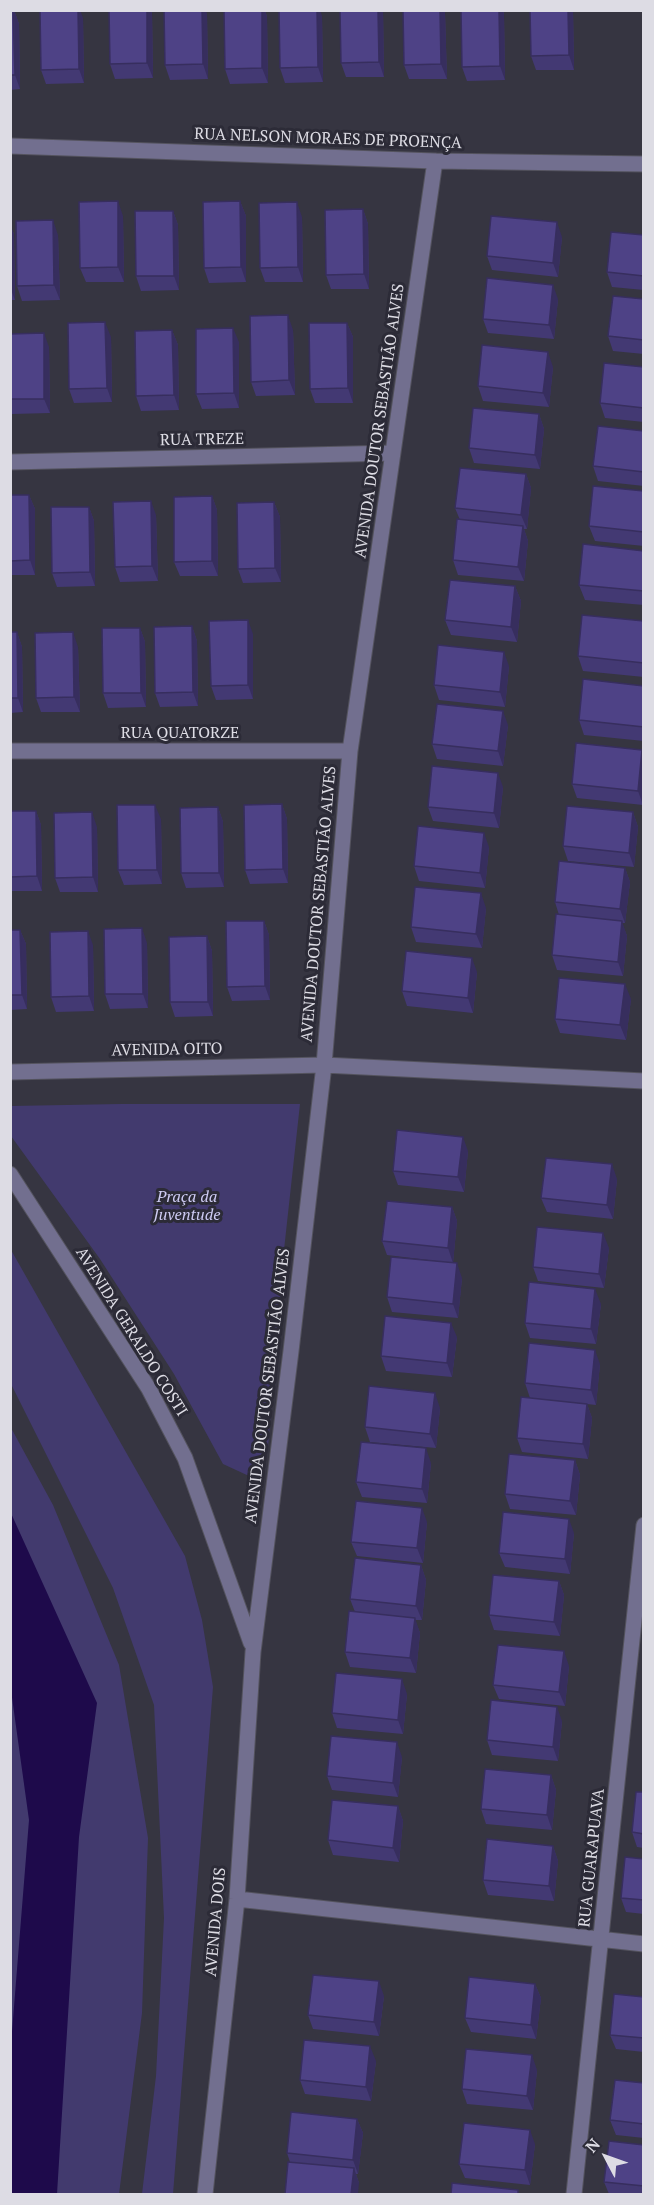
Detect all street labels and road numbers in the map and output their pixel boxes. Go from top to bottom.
street label: RUA NELSON MORAES DE PROENÇA [194,125,462,153]
street label: AVENIDA DOUTOR SEBASTIÃO ALVES [351,282,409,560]
street label: RUA TREZE [160,430,244,450]
street label: RUA QUATORZE [121,723,239,743]
street label: AVENIDA DOUTOR SEBASTIÃO ALVES [297,765,341,1043]
street label: AVENIDA OITO [111,1039,223,1061]
street label: AVENIDA GERALDO COSTI [71,1244,191,1420]
street label: AVENIDA DOUTOR SEBASTIÃO ALVES [242,1247,294,1525]
street label: RUA GUARAPUAVA [575,1788,609,1928]
street label: AVENIDA DOIS [202,1867,230,1977]

